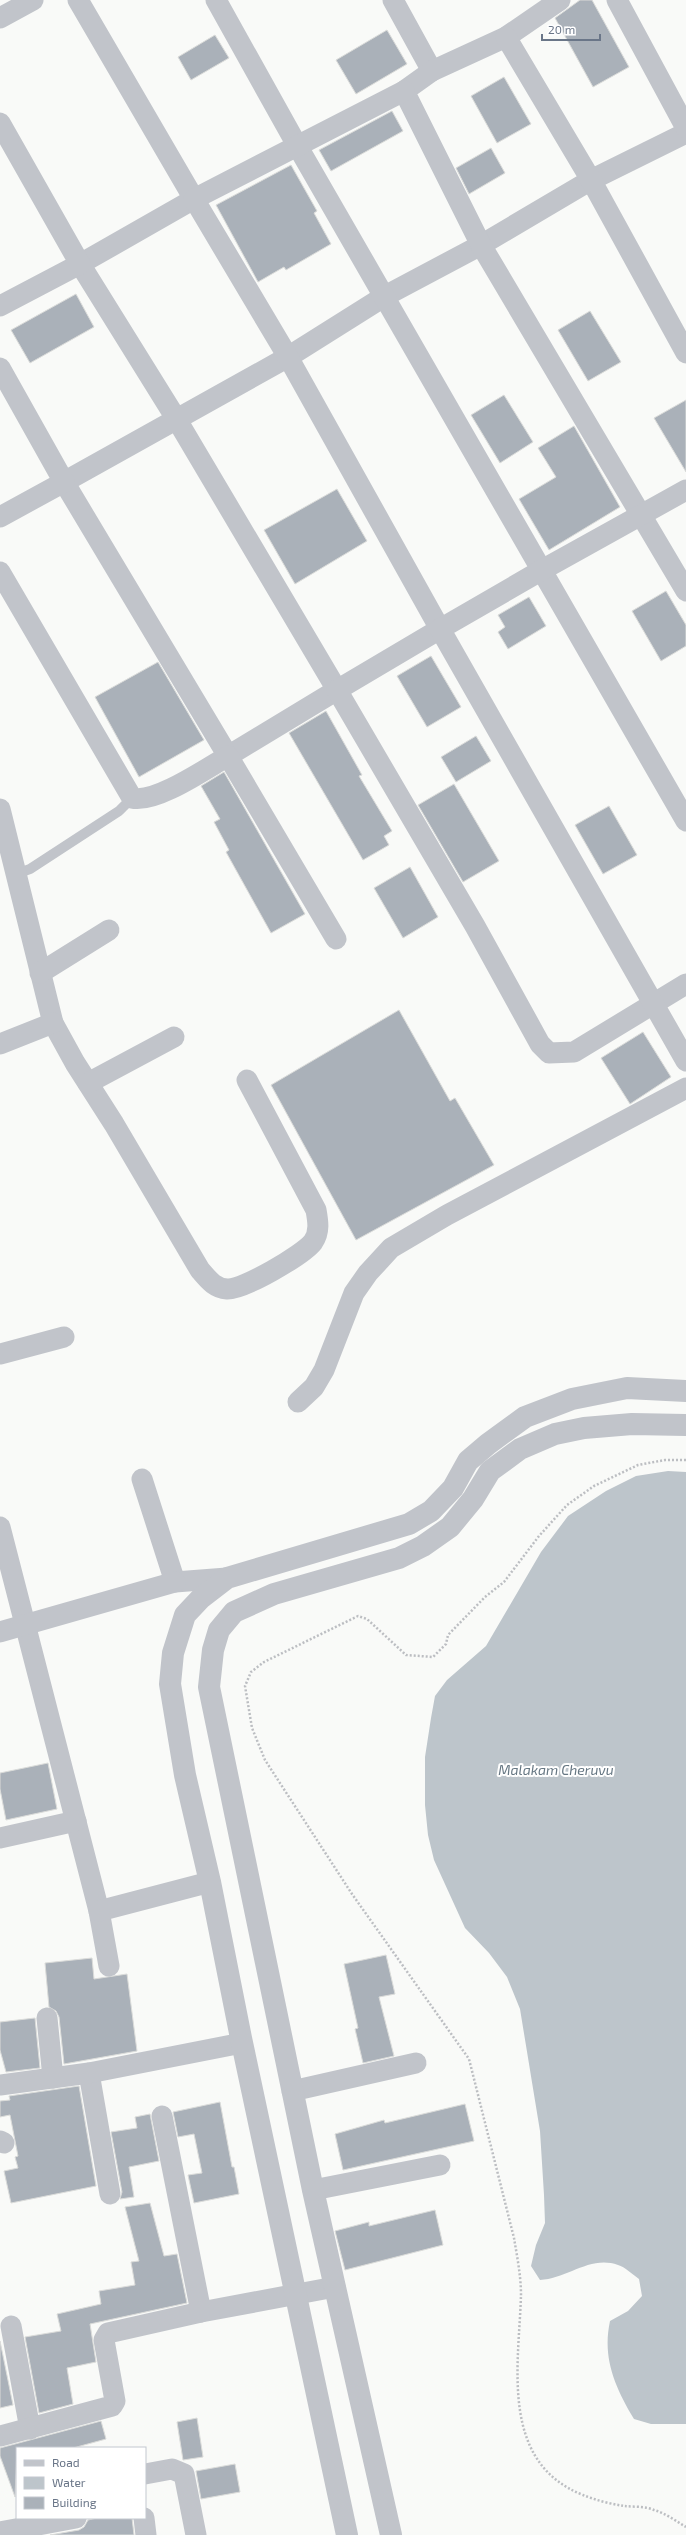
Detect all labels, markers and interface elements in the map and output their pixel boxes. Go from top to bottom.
scale bar [542,16,600,42]
text: 20 m [548,22,575,36]
water label: Malakam Cheruvu [498,1761,614,1778]
legend [16,2447,146,2519]
text: Road [52,2455,80,2469]
text: Water [52,2475,86,2489]
text: Building [52,2495,97,2509]

